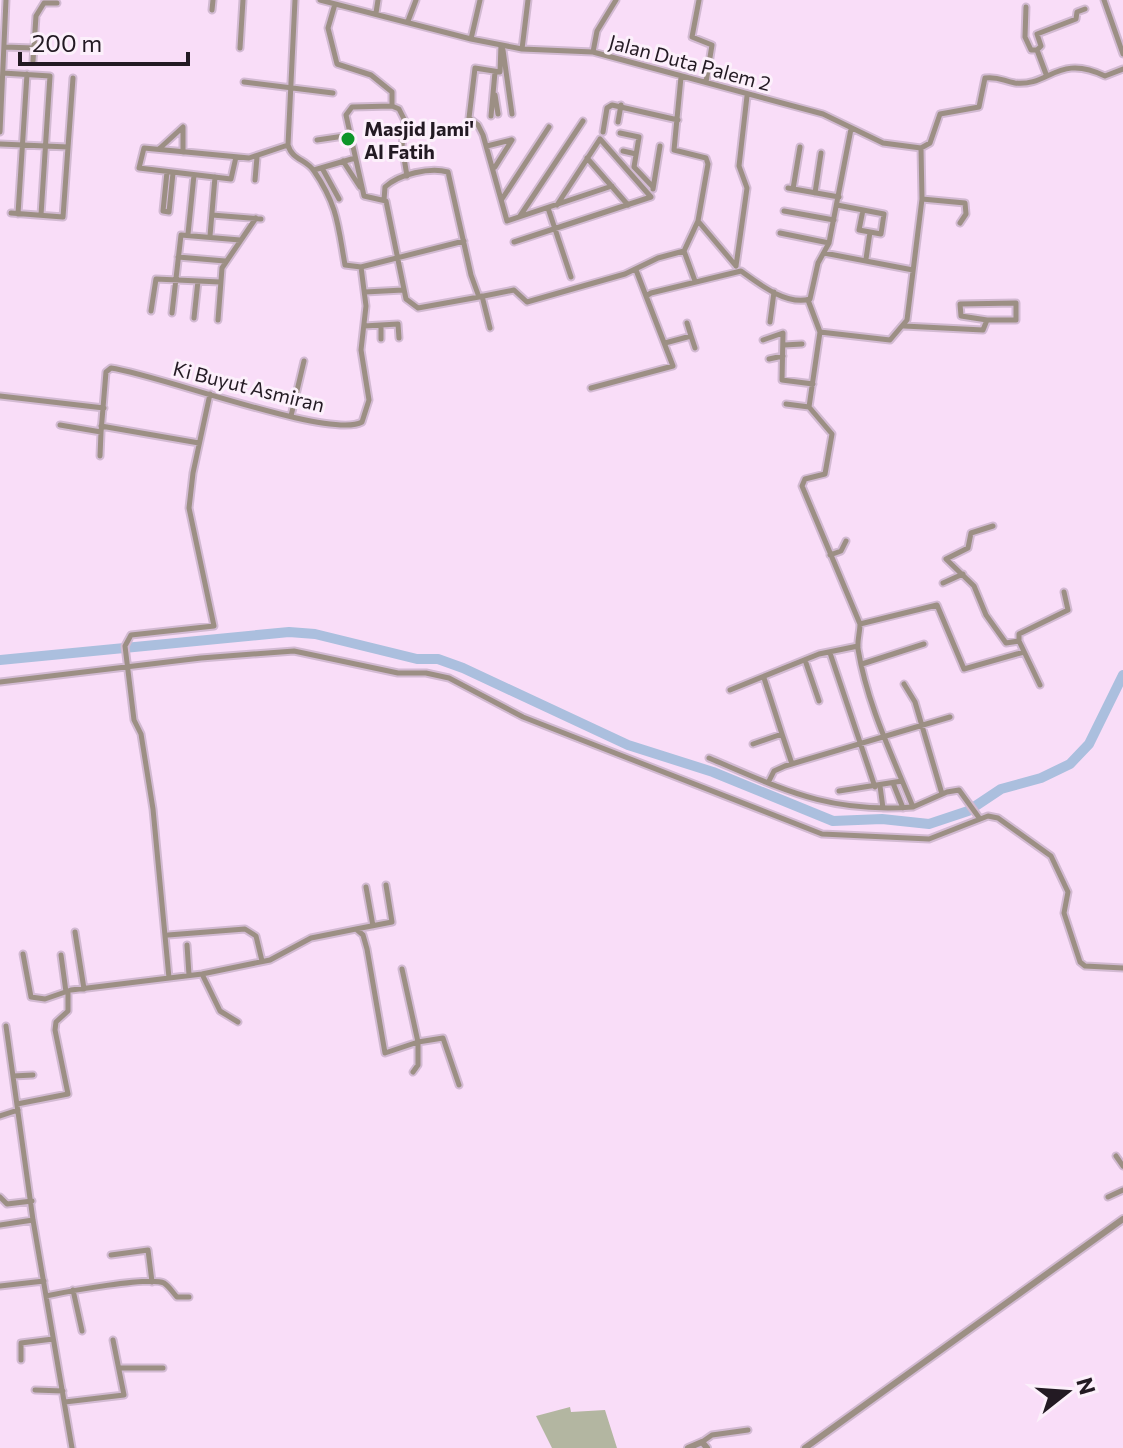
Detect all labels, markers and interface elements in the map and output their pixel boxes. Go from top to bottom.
scale bar [20,16,188,66]
text: 200 m [32,28,102,57]
street label: Jalan Duta Palem 2 [606,29,774,95]
place label: Masjid Jami' Al Fatih [364,116,474,163]
marker: Masjid Jami' Al Fatih [339,130,357,148]
street label: Ki Buyut Asmiran [171,356,327,416]
north arrow [1027,1352,1107,1432]
text: N [1071,1374,1102,1398]

